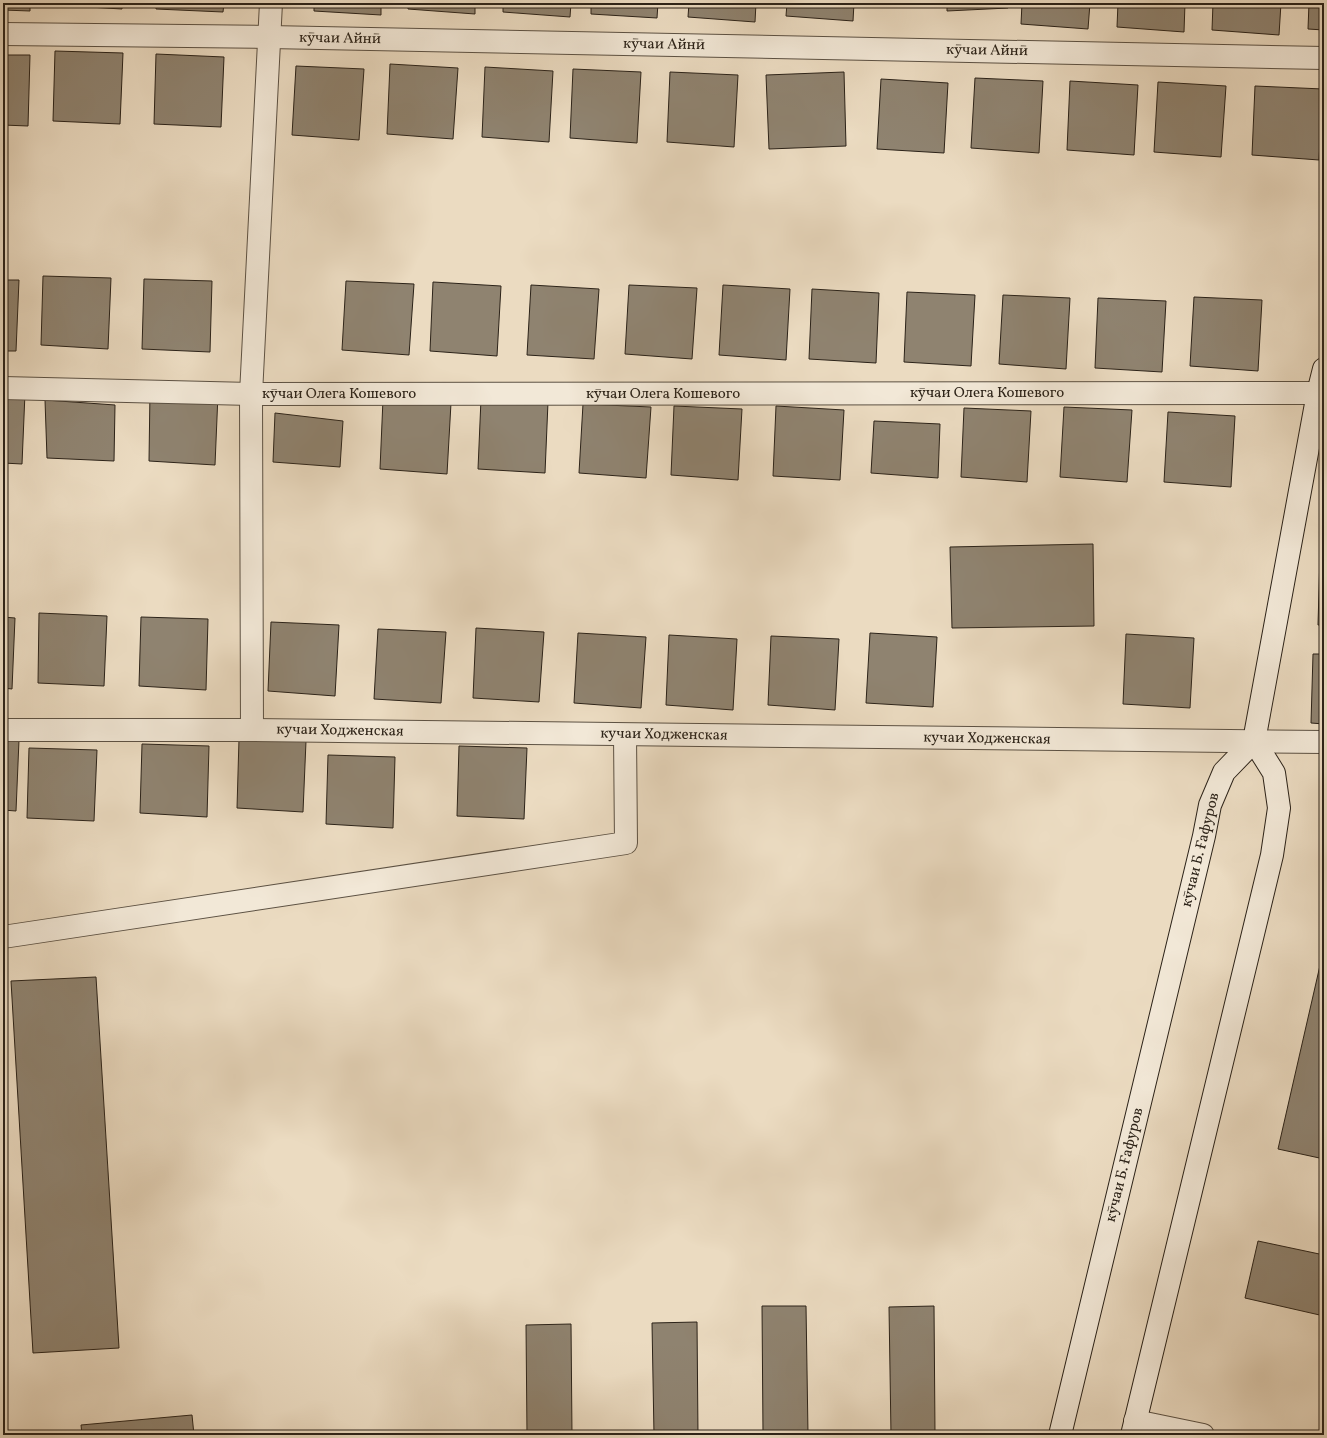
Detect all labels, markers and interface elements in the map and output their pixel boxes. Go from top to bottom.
street label: кӯчаи Айнӣ [299,28,381,50]
street label: кӯчаи Айнӣ [623,34,705,56]
street label: кӯчаи Айнӣ [946,40,1028,62]
street label: кӯчаи Олега Кошевого [910,383,1064,404]
street label: кӯчаи Олега Кошевого [262,384,416,405]
street label: кӯчаи Олега Кошевого [586,384,740,405]
street label: кучаи Ходженская [276,719,404,743]
street label: кучаи Ходженская [600,723,728,747]
street label: кучаи Ходженская [923,727,1051,751]
street label: кӯчаи Б. Ғафуров [1177,791,1225,909]
street label: кӯчаи Б. Ғафуров [1101,1106,1149,1224]

